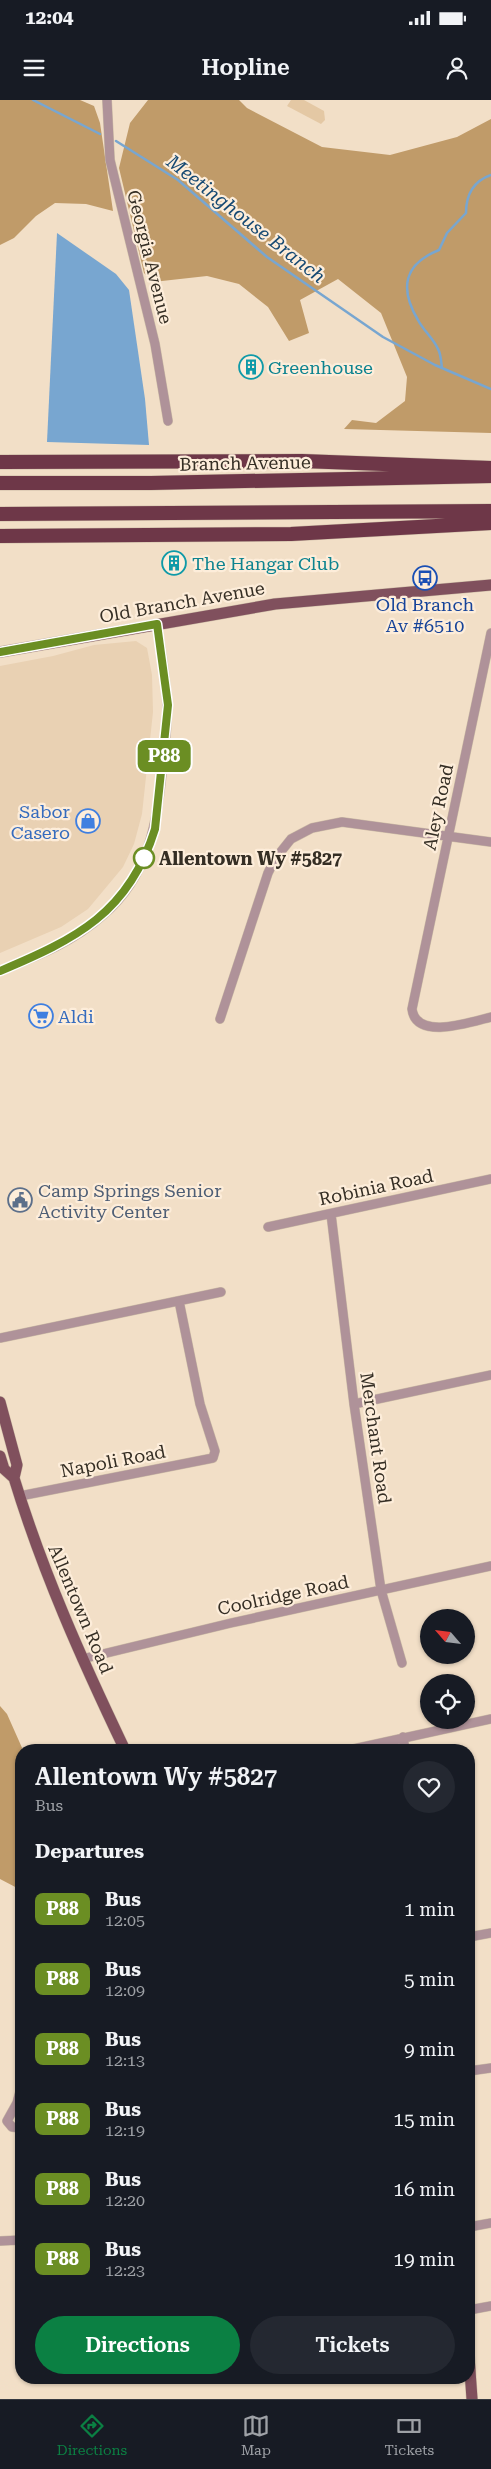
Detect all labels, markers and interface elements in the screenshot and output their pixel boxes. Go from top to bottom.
text: 12:04 [25,6,74,29]
icon: menu [20,54,48,82]
icon: person [443,54,471,82]
text: Hopline [201,55,290,80]
water label: Meetinghouse Branch [161,149,330,288]
street label: Georgia Avenue [123,188,177,326]
building icon: Greenhouse [238,354,264,380]
place label: Greenhouse [268,357,373,378]
street label: Branch Avenue [179,451,311,475]
building icon: The Hangar Club [161,550,187,576]
place label: The Hangar Club [192,553,339,574]
bus stop icon: Old Branch Av #6510 [412,565,438,591]
street label: Old Branch Avenue [98,577,266,627]
place label: Old Branch Av #6510 [376,594,475,636]
line badge: P88 [135,740,193,772]
text: P88 [148,745,180,766]
street label: Aley Road [419,762,457,852]
place label: Sabor Casero [11,801,70,843]
shop icon: Sabor Casero [75,808,101,834]
marker: Allentown Wy #5827 [133,847,155,869]
place label: Allentown Wy #5827 [159,848,342,869]
supermarket icon: Aldi [28,1003,54,1029]
place label: Aldi [58,1006,94,1027]
street label: Robinia Road [317,1165,436,1209]
place label: Camp Springs Senior Activity Center [38,1180,222,1222]
public building icon: Camp Springs Senior Activity Center [7,1187,33,1213]
street label: Merchant Road [356,1371,396,1506]
street label: Napoli Road [59,1440,168,1481]
street label: Allentown Road [44,1541,118,1677]
street label: Coolridge Road [215,1571,351,1619]
north arrow [420,1609,475,1664]
map controls [420,1609,475,1729]
button: locate [420,1674,475,1729]
button: heart [403,1761,455,1813]
text: Allentown Wy #5827 [35,1763,277,1791]
text: Bus [35,1796,63,1815]
text: Departures [35,1840,144,1863]
text: Bus [105,1888,141,1911]
text: P88 [46,1898,79,1919]
text: 1 min [404,1898,455,1921]
text: 12:05 [105,1911,145,1930]
text: Bus [105,1958,141,1981]
text: P88 [46,1968,79,1989]
text: 5 min [404,1968,455,1991]
text: 12:09 [105,1981,145,2000]
text: Bus [105,2028,141,2051]
text: P88 [46,2038,79,2059]
text: 9 min [404,2038,455,2061]
text: 12:13 [105,2051,145,2070]
text: Bus [105,2098,141,2121]
text: P88 [46,2108,79,2129]
text: 15 min [393,2108,455,2131]
text: 12:19 [105,2121,145,2140]
text: Bus [105,2168,141,2191]
text: P88 [46,2178,79,2199]
text: 16 min [393,2178,455,2201]
text: 12:20 [105,2191,145,2210]
text: Bus [105,2238,141,2261]
text: P88 [46,2248,79,2269]
text: 19 min [393,2248,455,2271]
text: 12:23 [105,2261,145,2280]
button: Directions [35,2316,240,2374]
button: Tickets [250,2316,455,2374]
tab: Directions [57,2412,127,2458]
tab: Map [241,2412,271,2458]
tab: Tickets [385,2412,434,2458]

